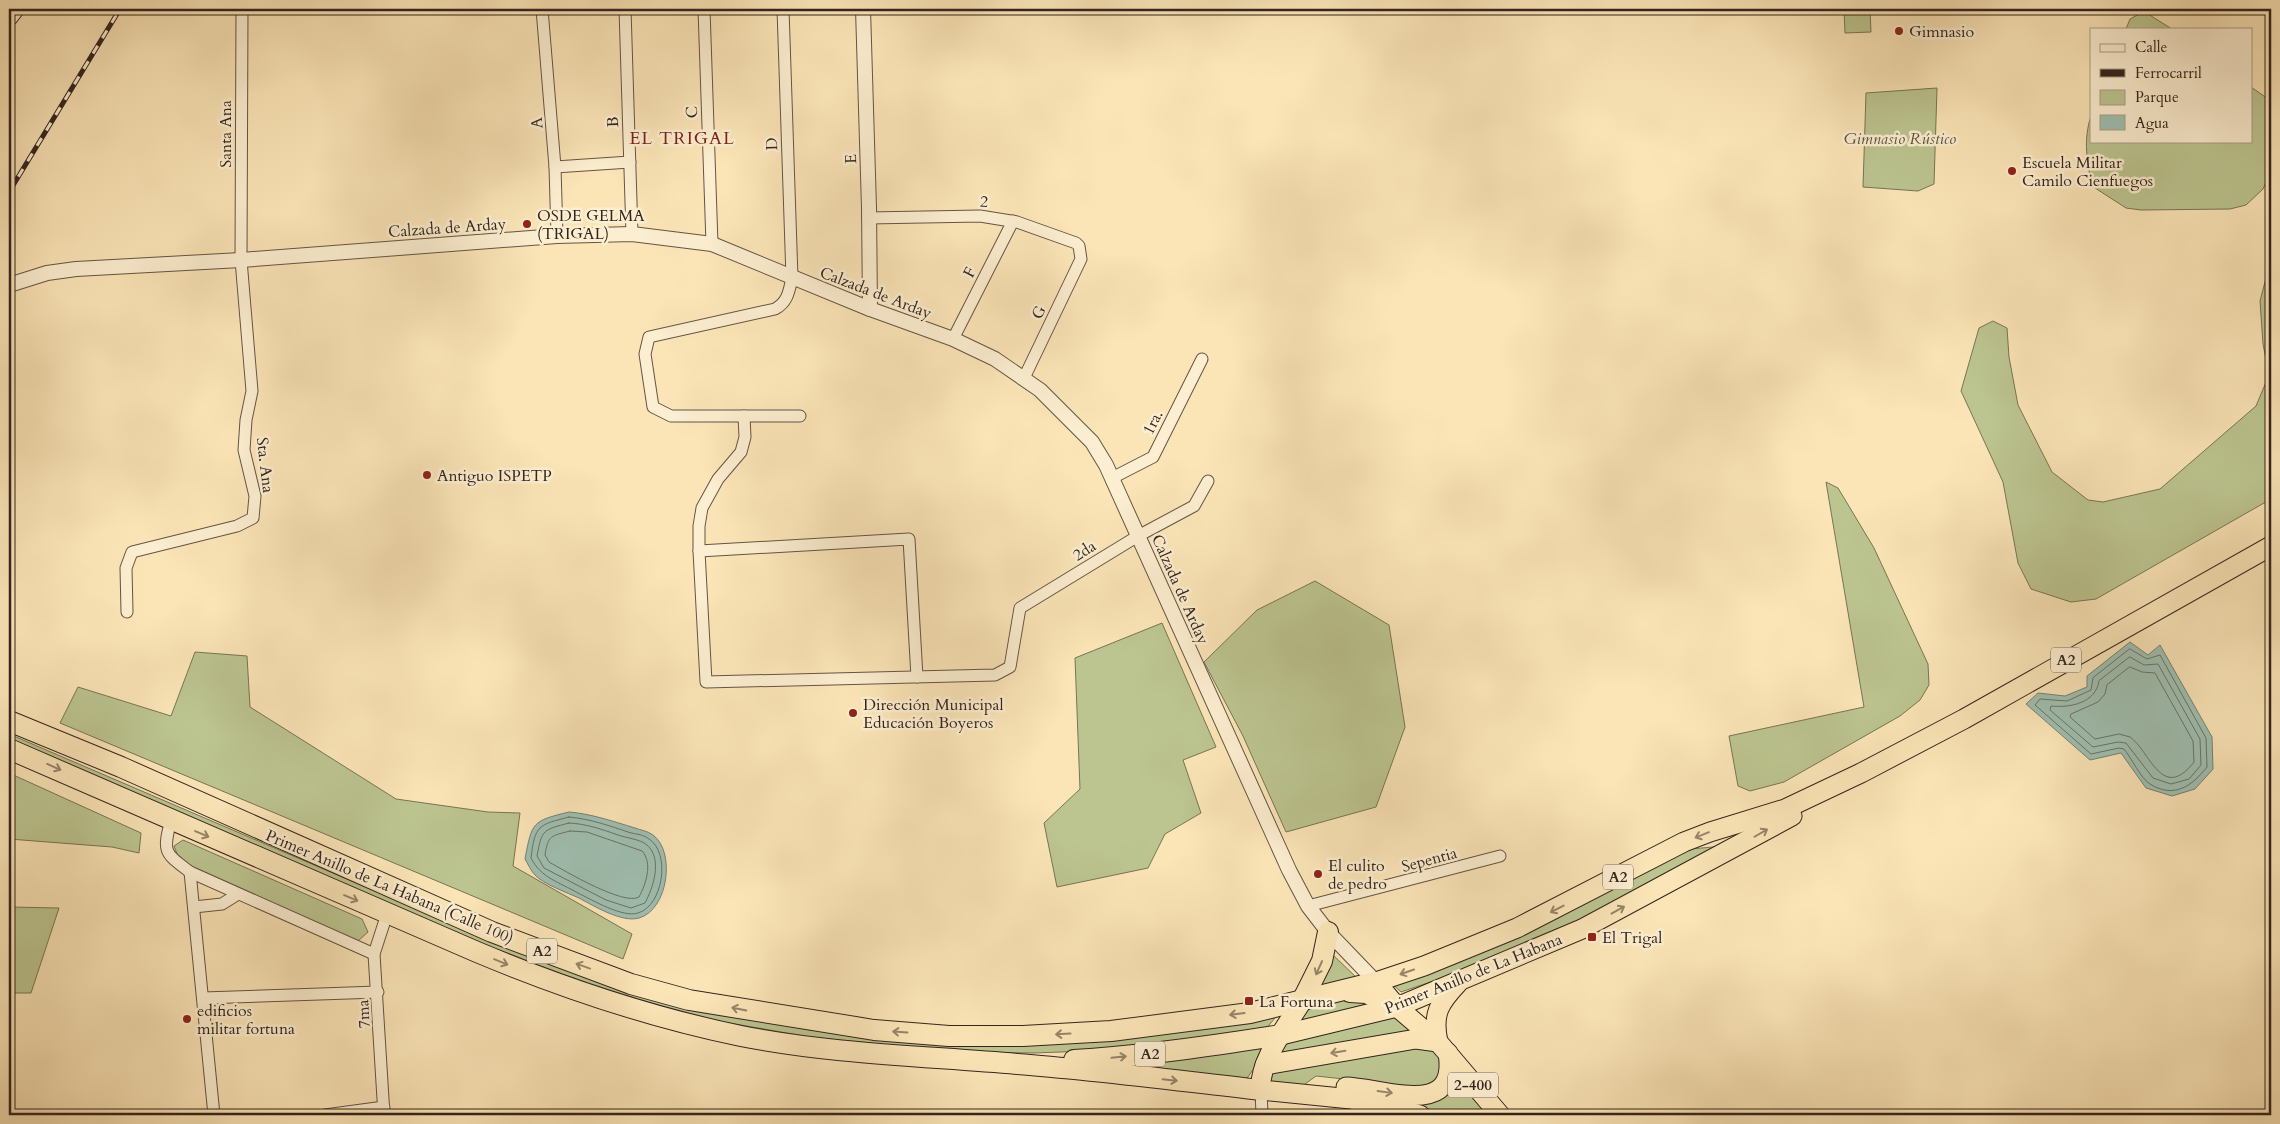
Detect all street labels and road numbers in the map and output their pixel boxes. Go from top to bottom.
street label: Santa Ana [215,100,237,168]
street label: C [681,105,703,118]
street label: A [526,116,548,129]
street label: B [602,116,624,128]
street label: D [761,137,783,151]
street label: E [840,154,862,164]
street label: 2 [979,191,989,213]
street label: Calzada de Arday [387,213,507,243]
street label: Calzada de Arday [817,261,935,325]
street label: F [958,263,982,282]
street label: G [1026,302,1052,323]
street label: 1ra. [1137,406,1168,439]
street label: Sta. Ana [251,436,279,494]
street label: Calzada de Arday [1146,531,1214,648]
street label: 2da [1069,535,1100,566]
road number: A2 [2051,648,2081,672]
street label: Primer Anillo de La Habana (Calle 100) [262,825,517,949]
street label: Sepentia [1399,842,1460,878]
road number: A2 [1603,864,1633,890]
street label: Primer Anillo de La Habana [1381,928,1565,1020]
road number: A2 [527,938,557,964]
street label: 7ma [352,999,376,1029]
road number: A2 [1135,1042,1165,1066]
road number: 2-400 [1448,1072,1498,1098]

